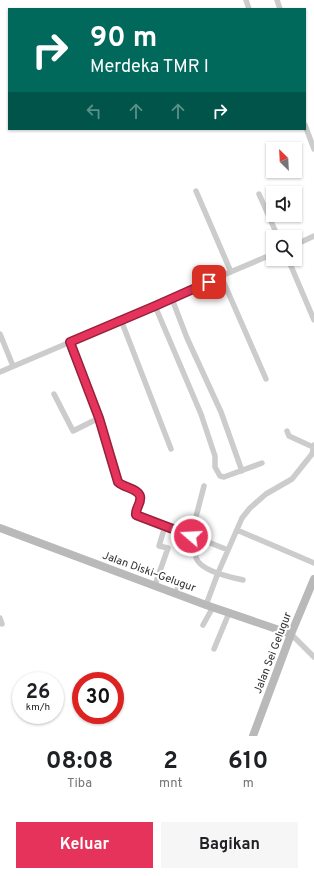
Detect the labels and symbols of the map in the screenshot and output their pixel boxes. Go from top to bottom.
north arrow [266,142,302,178]
pin [192,265,226,299]
position arrow [170,515,212,557]
street label: Jalan Diski–Gelugur [100,549,198,596]
street label: Jalan Sei Gelugur [251,610,295,696]
speed limit sign: 30 [72,672,124,724]

